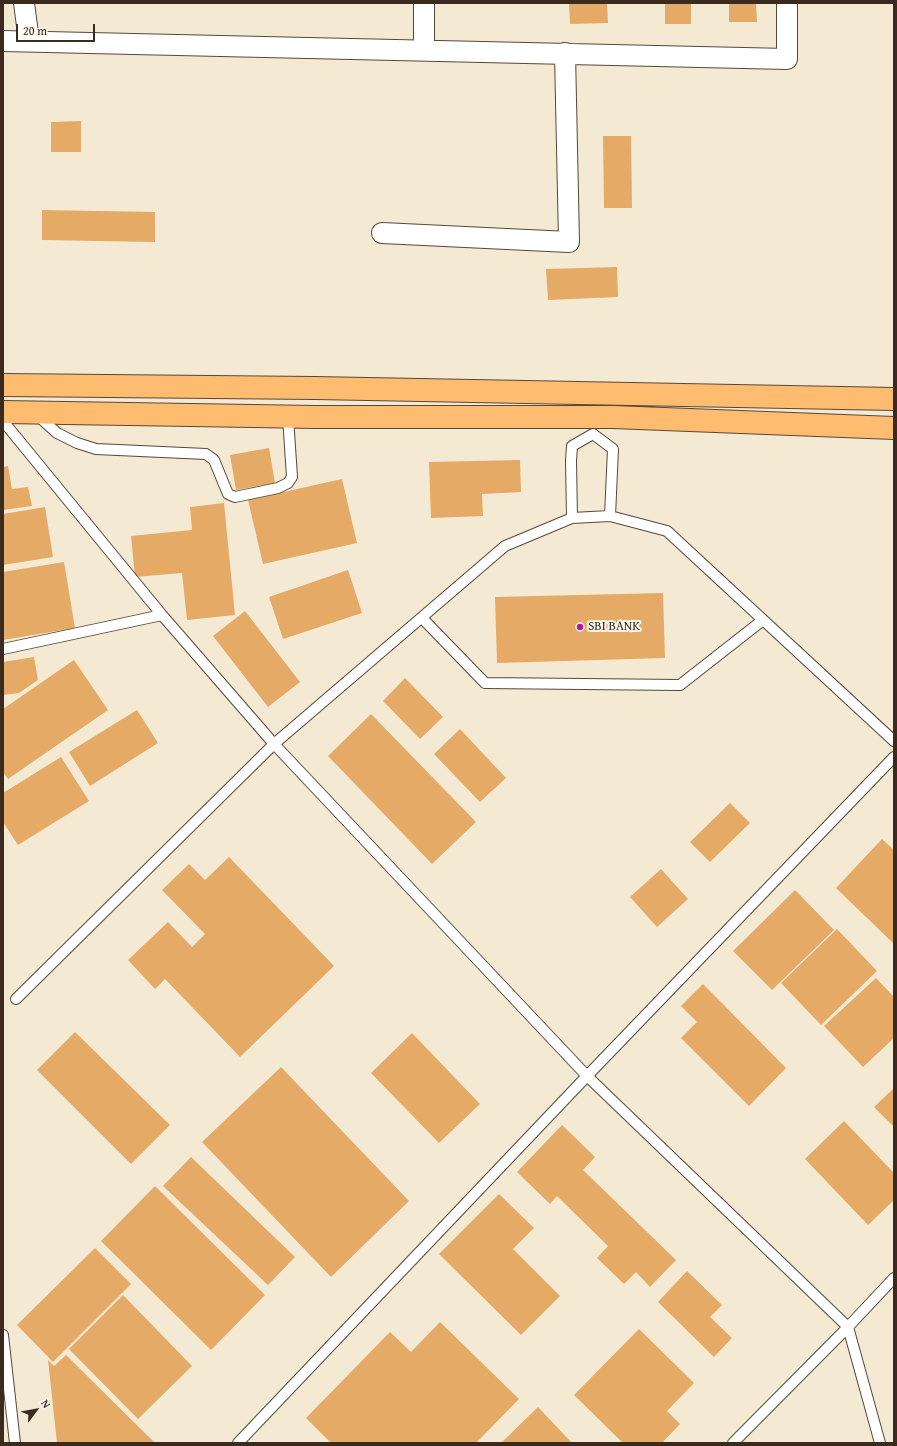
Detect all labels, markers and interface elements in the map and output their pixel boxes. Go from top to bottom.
scale bar [18,16,97,42]
text: 20 m [23,22,47,39]
place label: SBI BANK [588,619,640,635]
marker: SBI BANK [575,622,585,632]
north arrow [16,1390,56,1430]
text: N [37,1396,55,1411]

